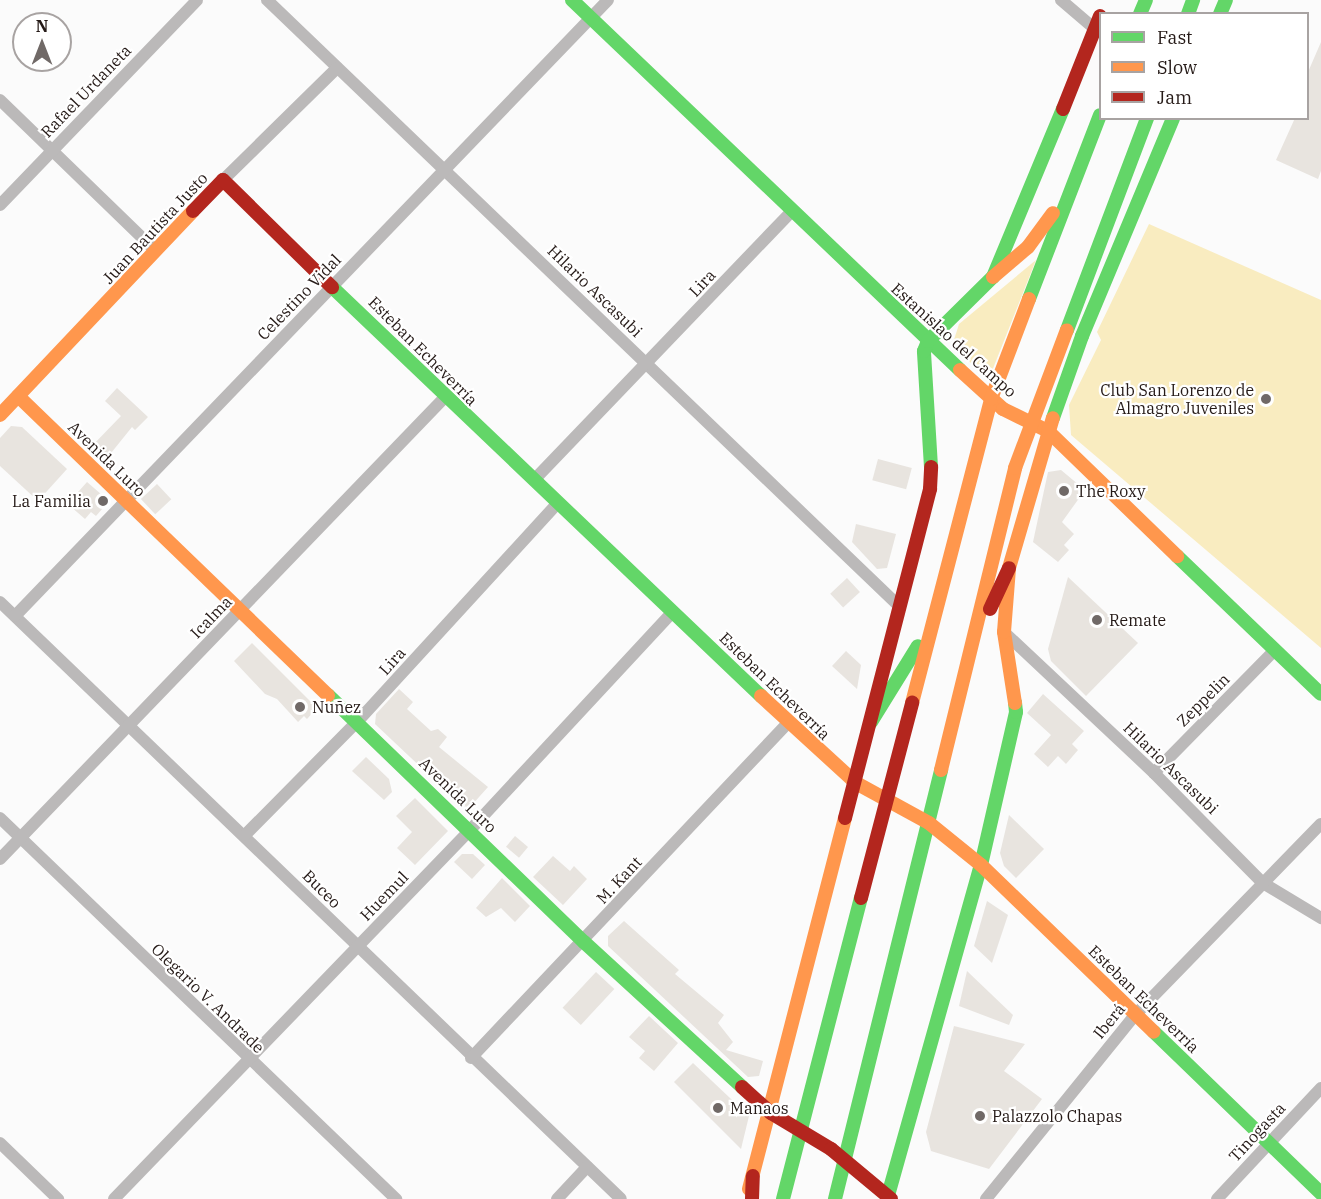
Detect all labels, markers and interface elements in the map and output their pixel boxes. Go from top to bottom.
north arrow [12,12,72,72]
legend [1099,12,1309,120]
text: N [36,16,48,36]
text: Fast [1157,26,1192,49]
street label: Rafael Urdaneta [37,41,135,141]
text: Slow [1157,56,1197,79]
text: Jam [1157,86,1192,109]
street label: Juan Bautista Justo [99,168,211,288]
street label: Hilario Ascasubi [544,241,646,341]
street label: Celestino Vidal [253,250,345,344]
street label: Lira [685,265,719,301]
street label: Estanislao del Campo [887,279,1021,401]
street label: Esteban Echeverría [364,292,482,410]
place label: Club San Lorenzo de Almagro Juveniles [1100,380,1254,418]
marker: Club San Lorenzo de Almagro Juveniles [1259,392,1273,406]
street label: Avenida Luro [64,417,150,501]
place label: The Roxy [1076,481,1145,501]
marker: The Roxy [1057,484,1071,498]
place label: La Familia [12,491,91,511]
marker: La Familia [96,494,110,508]
street label: Icalma [186,592,236,642]
place label: Remate [1109,610,1166,630]
marker: Remate [1090,613,1104,627]
street label: Esteban Echeverría [716,628,834,744]
street label: Lira [375,643,409,679]
street label: Zeppelin [1172,669,1234,731]
place label: Nuñez [312,697,361,717]
marker: Nuñez [293,700,307,714]
street label: Hilario Ascasubi [1120,718,1222,818]
street label: Avenida Luro [415,753,501,837]
street label: M. Kant [592,852,646,908]
street label: Buceo [299,866,345,912]
street label: Huemul [356,867,412,925]
street label: Olegario V. Andrade [148,939,268,1057]
street label: Esteban Echeverría [1085,941,1203,1057]
street label: Iberá [1089,1000,1129,1042]
place label: Manaos [730,1098,788,1118]
street label: Tinogasta [1225,1098,1289,1166]
marker: Manaos [711,1101,725,1115]
place label: Palazzolo Chapas [992,1106,1122,1126]
marker: Palazzolo Chapas [973,1109,987,1123]

